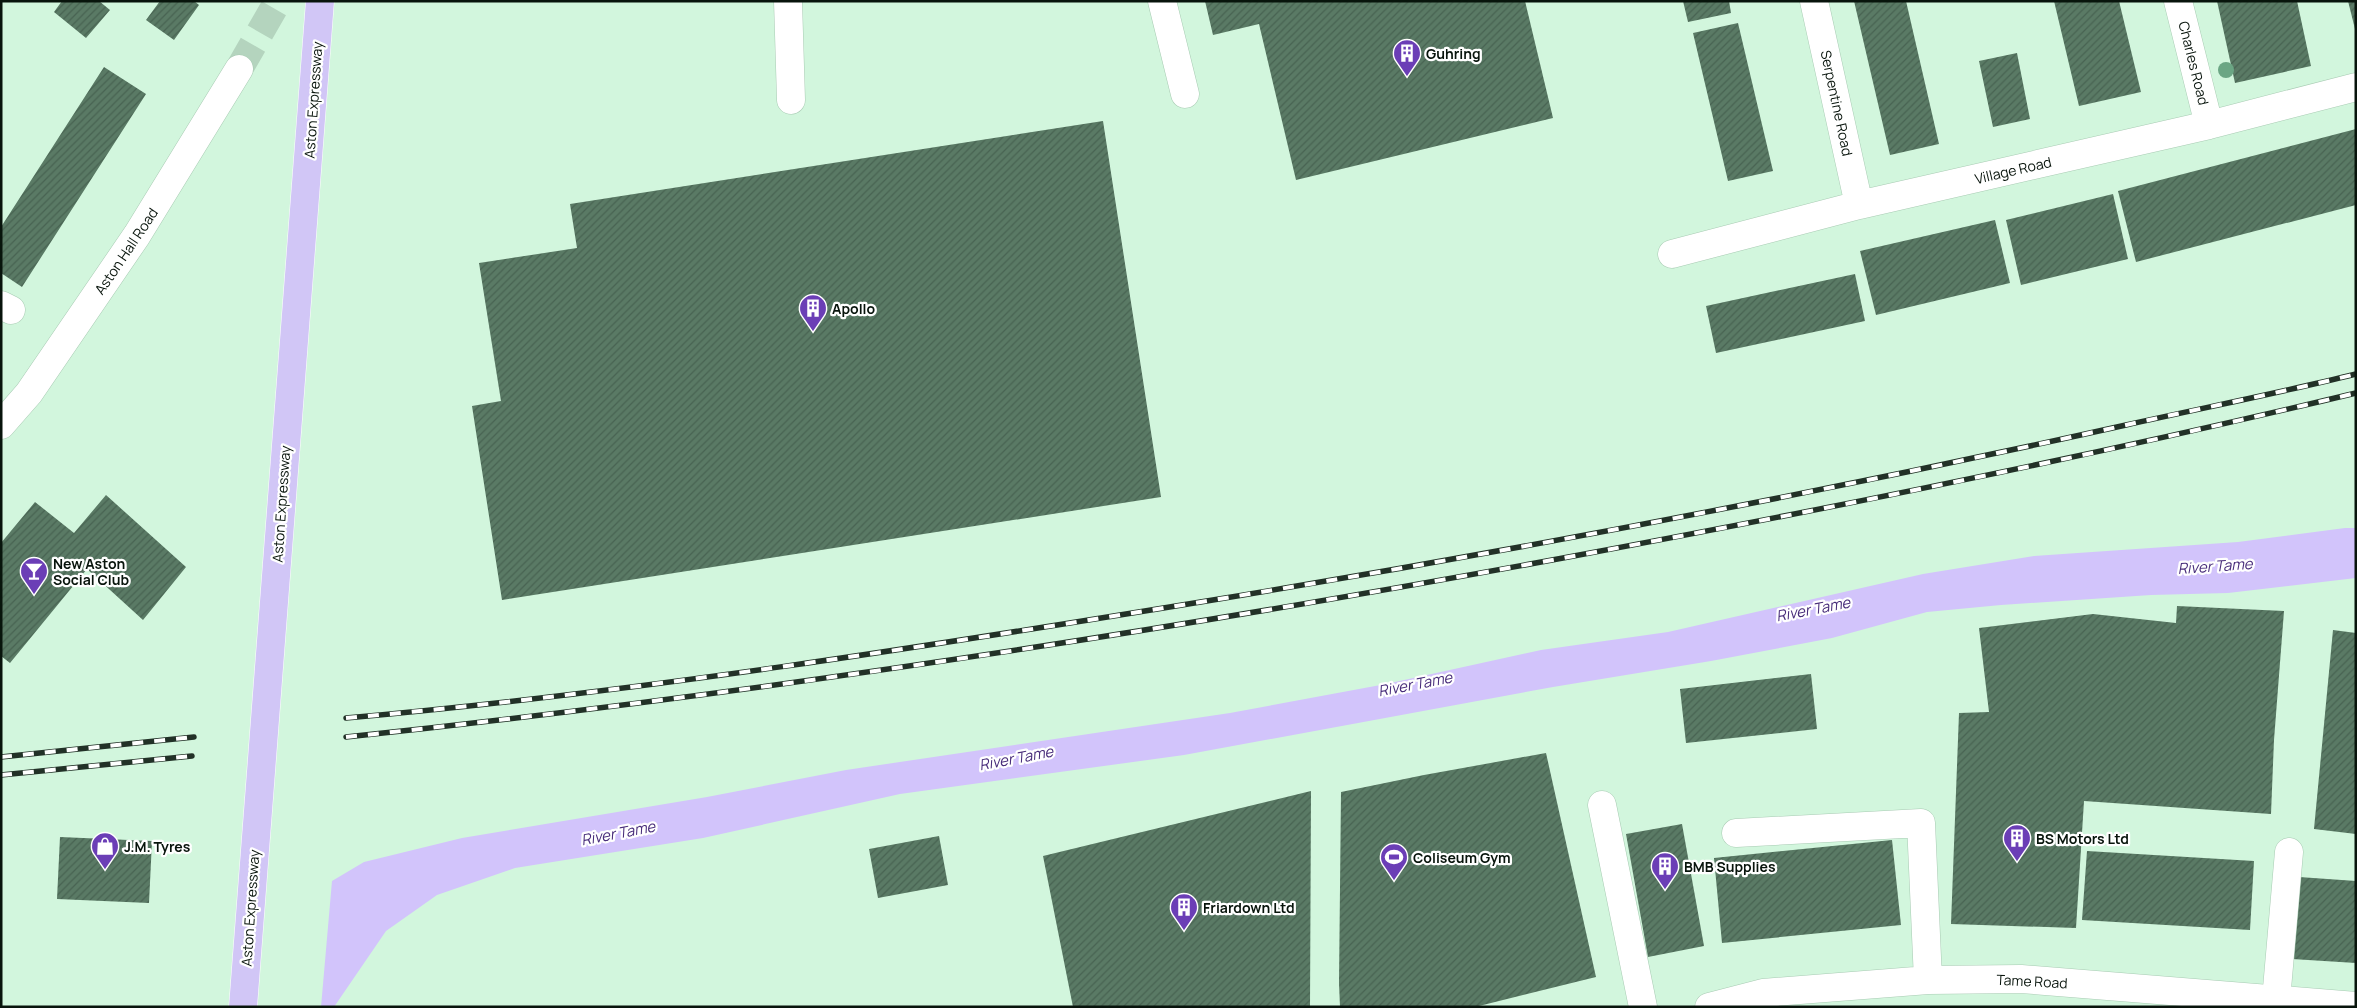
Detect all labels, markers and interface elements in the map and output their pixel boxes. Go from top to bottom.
street label: Charles Road [2174,19,2214,107]
building icon: Guhring [1392,38,1422,77]
street label: Aston Expressway [299,40,327,159]
place label: Guhring [1426,44,1481,63]
street label: Serpentine Road [1817,48,1857,158]
street label: Village Road [1973,152,2053,188]
street label: Aston Hall Road [90,204,162,298]
building icon: Apollo [798,293,828,332]
place label: Apollo [832,299,876,318]
street label: Aston Expressway [267,444,295,563]
water label: River Tame [2177,553,2254,579]
place label: New Aston Social Club [53,554,129,589]
bar icon: New Aston Social Club [19,556,49,595]
water label: River Tame [1774,591,1853,626]
water label: River Tame [1376,666,1455,701]
water label: River Tame [977,740,1056,775]
water label: River Tame [579,815,658,850]
building icon: BS Motors Ltd [2002,823,2032,862]
place label: BS Motors Ltd [2036,829,2129,848]
shop icon: J.M. Tyres [90,831,120,870]
place label: J.M. Tyres [124,837,191,856]
sports icon: Coliseum Gym [1379,842,1409,881]
street label: Aston Expressway [236,848,264,967]
place label: Coliseum Gym [1413,848,1511,867]
building icon: BMB Supplies [1650,851,1680,890]
place label: BMB Supplies [1684,857,1776,876]
building icon: Friardown Ltd [1169,892,1199,931]
place label: Friardown Ltd [1203,898,1295,917]
street label: Tame Road [1996,970,2068,992]

